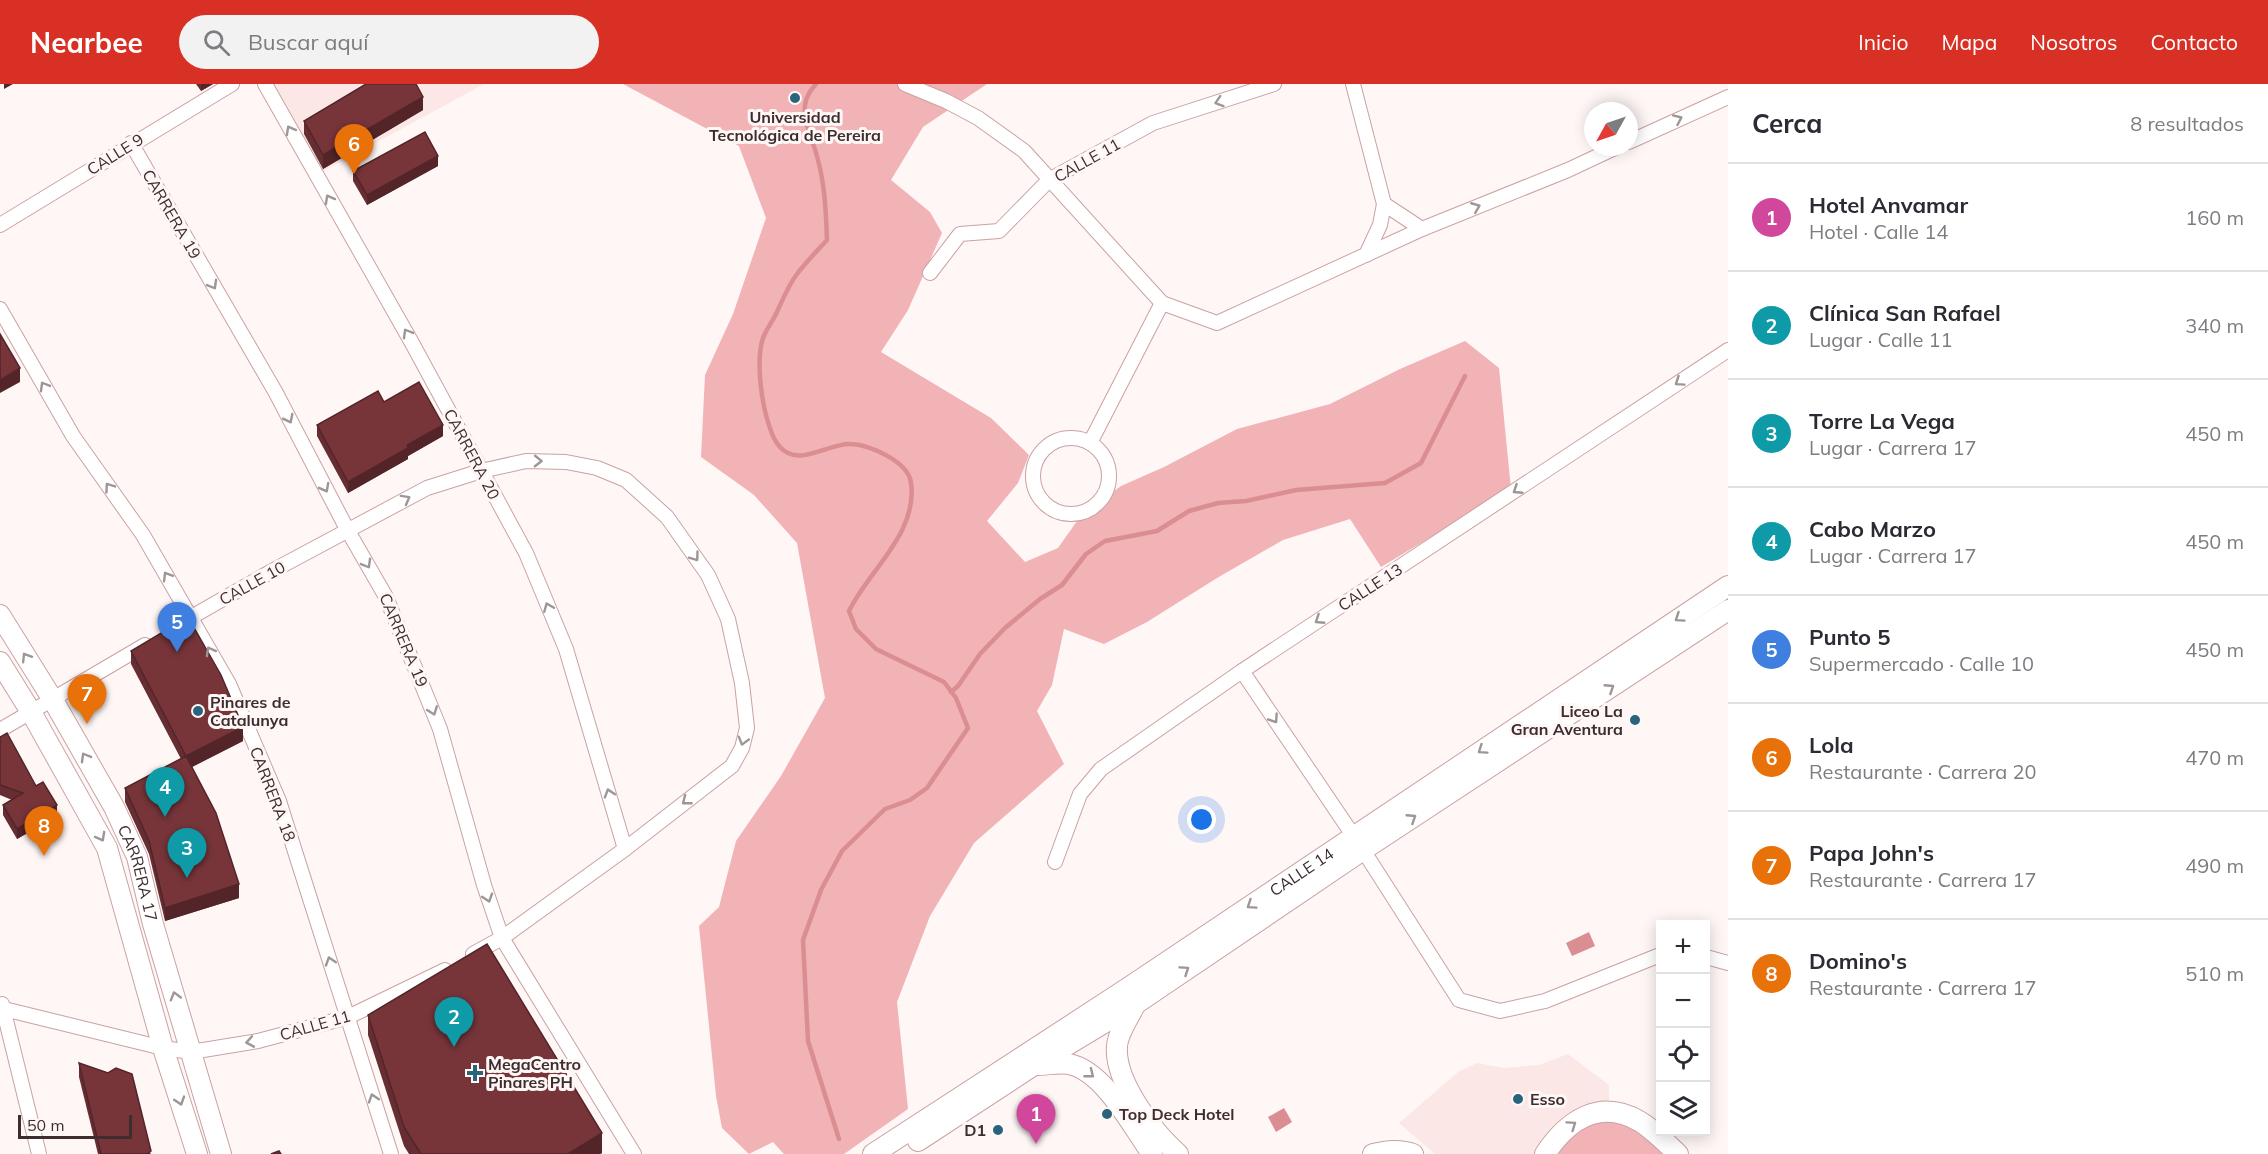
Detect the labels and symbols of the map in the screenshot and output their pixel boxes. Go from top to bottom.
marker: Universidad Tecnológica de Pereira [788,91,802,105]
one-way arrow [1214,95,1225,107]
north arrow [1584,102,1638,156]
place label: Universidad Tecnológica de Pereira [709,107,881,145]
one-way arrow [1672,114,1683,126]
pin: 6 [334,124,374,174]
one-way arrow [286,126,297,136]
street label: CALLE 9 [83,129,147,179]
street label: CALLE 11 [1050,134,1124,186]
street label: CARRERA 19 [138,166,206,262]
one-way arrow [325,195,337,205]
one-way arrow [1470,202,1481,214]
one-way arrow [206,279,217,289]
one-way arrow [402,329,414,339]
one-way arrow [1675,375,1686,386]
one-way arrow [40,381,51,392]
street label: CARRERA 20 [440,405,504,503]
one-way arrow [282,413,293,423]
one-way arrow [534,455,543,467]
one-way arrow [318,482,329,492]
one-way arrow [105,483,116,494]
one-way arrow [1513,483,1524,494]
one-way arrow [400,495,410,506]
one-way arrow [688,550,699,561]
street label: CALLE 10 [215,557,289,609]
one-way arrow [360,558,372,568]
street label: CALLE 13 [1334,559,1406,615]
one-way arrow [163,572,175,582]
street label: CARRERA 19 [375,590,433,690]
pin: 5 [158,602,196,652]
one-way arrow [543,603,555,614]
one-way arrow [1675,611,1686,622]
one-way arrow [1315,613,1326,624]
one-way arrow [206,646,217,657]
one-way arrow [22,653,34,663]
pin: 7 [68,674,106,724]
one-way arrow [1603,684,1614,695]
place label: Pinares de Catalunya [210,692,291,730]
place label: Liceo La Gran Aventura [1511,701,1623,739]
marker: Pinares de Catalunya [191,704,205,718]
one-way arrow [426,705,439,715]
one-way arrow [1267,713,1278,724]
marker: Liceo La Gran Aventura [1628,713,1642,727]
one-way arrow [738,735,750,746]
one-way arrow [1478,743,1489,754]
street label: CARRERA 18 [246,744,300,844]
one-way arrow [81,753,92,763]
pin: 4 [146,768,184,817]
one-way arrow [604,788,616,799]
one-way arrow [682,794,693,805]
your location [1187,805,1216,834]
pin: 8 [24,806,63,856]
one-way arrow [1405,814,1416,825]
street label: CARRERA 17 [114,822,162,923]
pin: 3 [168,828,207,878]
one-way arrow [94,831,105,841]
street label: CALLE 14 [1266,843,1338,900]
one-way arrow [481,892,493,903]
one-way arrow [1246,898,1257,909]
one-way arrow [325,956,337,967]
one-way arrow [1178,966,1189,977]
one-way arrow [170,991,182,1002]
pin: 2 [434,998,474,1047]
street label: CALLE 11 [277,1005,353,1045]
one-way arrow [246,1035,256,1048]
place label: MegaCentro Pinares PH [488,1054,581,1092]
marker: MegaCentro Pinares PH [466,1064,484,1082]
one-way arrow [1083,1067,1094,1078]
place label: Esso [1530,1089,1565,1109]
marker: Esso [1511,1092,1525,1106]
one-way arrow [368,1093,380,1104]
pin: 1 [1016,1094,1056,1144]
one-way arrow [173,1095,186,1106]
place label: Top Deck Hotel [1119,1104,1234,1124]
marker: Top Deck Hotel [1100,1107,1114,1121]
scale bar [18,1112,132,1140]
place label: D1 [964,1120,986,1140]
one-way arrow [1565,1121,1576,1132]
marker: D1 [991,1123,1005,1137]

